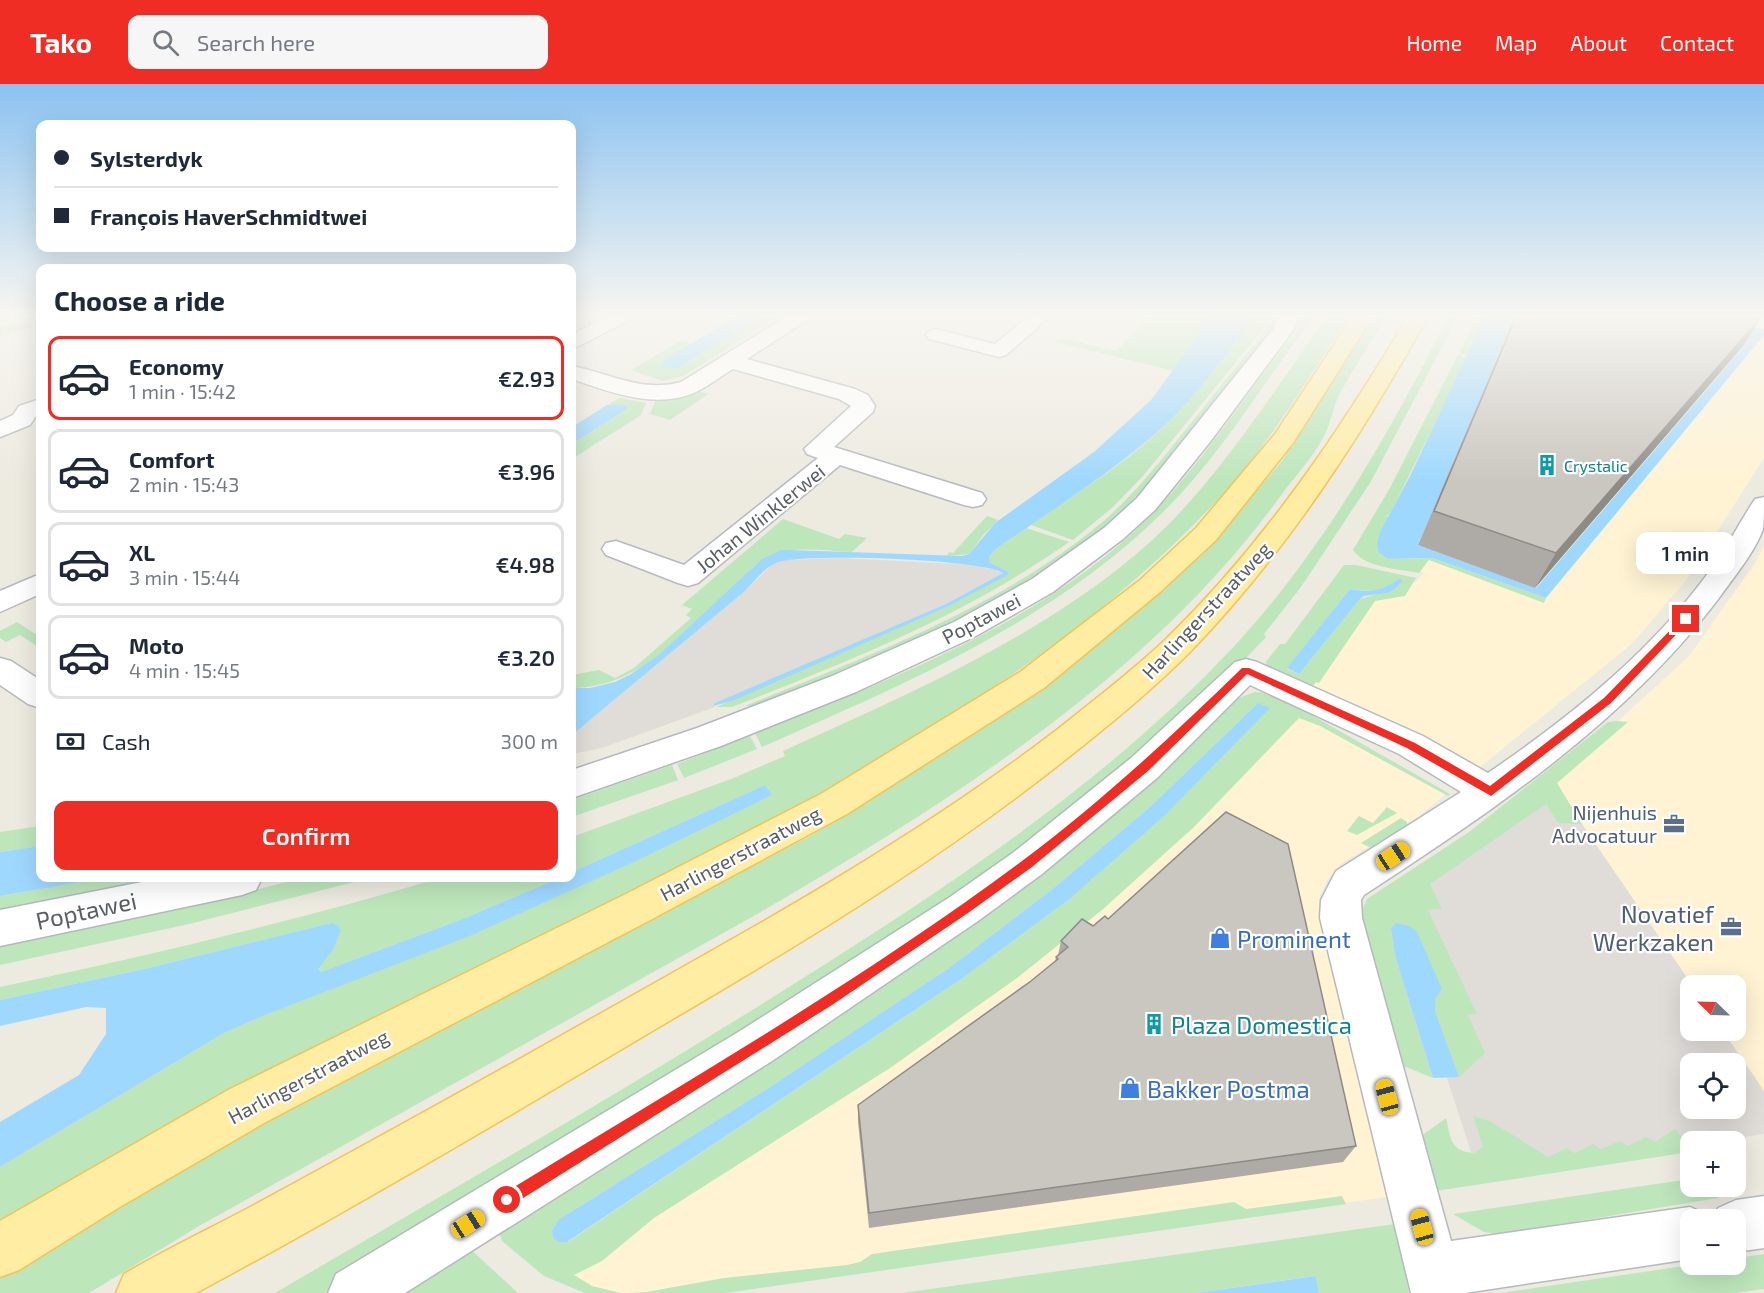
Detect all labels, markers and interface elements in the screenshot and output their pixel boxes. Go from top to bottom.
search box [128,15,548,69]
text: Tako [30,25,92,59]
icon: search [149,26,182,59]
text: Search here [197,29,315,55]
text: Home [1406,30,1462,55]
text: Map [1495,30,1537,55]
text: About [1570,30,1627,55]
text: Contact [1660,30,1734,55]
text: Sylsterdyk [90,145,203,171]
text: François HaverSchmidtwei [90,203,367,229]
text: Choose a ride [54,284,225,316]
icon: car [57,351,111,405]
text: Economy [129,353,224,379]
text: €2.93 [498,365,555,391]
text: 1 min · 15:42 [129,379,236,403]
icon: car [57,444,111,498]
text: Comfort [129,446,214,472]
building icon: Crystalic [1535,453,1559,477]
place label: Crystalic [1564,456,1628,475]
text: €3.96 [498,458,555,484]
street label: Johan Winklerwei [691,459,829,577]
text: 2 min · 15:43 [129,472,239,496]
callout: 1 min [1636,532,1736,574]
icon: car [57,537,111,591]
street label: Harlingerstraatweg [1136,537,1276,683]
text: XL [129,539,155,565]
text: 1 min [1662,541,1709,565]
text: €4.98 [496,551,555,577]
text: 3 min · 15:44 [129,565,240,589]
street label: Poptawei [938,587,1024,649]
route end [1672,605,1699,632]
icon: car [57,630,111,684]
text: Moto [129,632,184,658]
text: €3.20 [497,644,555,670]
text: 4 min · 15:45 [129,658,240,682]
icon: cash [54,725,87,758]
text: Cash [102,728,151,754]
text: 300 m [501,729,558,753]
place label: Nijenhuis Advocatuur [1552,800,1657,847]
button: Confirm [54,801,558,870]
street label: Harlingerstraatweg [656,801,824,905]
office icon: Nijenhuis Advocatuur [1662,812,1686,836]
car [1373,839,1413,873]
street label: Poptawei [33,885,139,935]
place label: Novatief Werkzaken [1593,899,1715,956]
office icon: Novatief Werkzaken [1719,915,1743,939]
place label: Prominent [1237,924,1351,953]
shop icon: Prominent [1208,926,1232,950]
north arrow [1680,975,1746,1041]
map controls [1680,975,1746,1275]
place label: Plaza Domestica [1171,1010,1352,1039]
building icon: Plaza Domestica [1142,1012,1166,1036]
street label: Harlingerstraatweg [224,1024,392,1128]
button: locate [1680,1053,1746,1119]
place label: Bakker Postma [1147,1074,1310,1103]
shop icon: Bakker Postma [1118,1076,1142,1100]
car [1374,1077,1400,1117]
button: + [1680,1131,1746,1197]
route start [493,1186,520,1213]
car [448,1207,488,1241]
car [1409,1207,1435,1247]
button: − [1680,1209,1746,1275]

